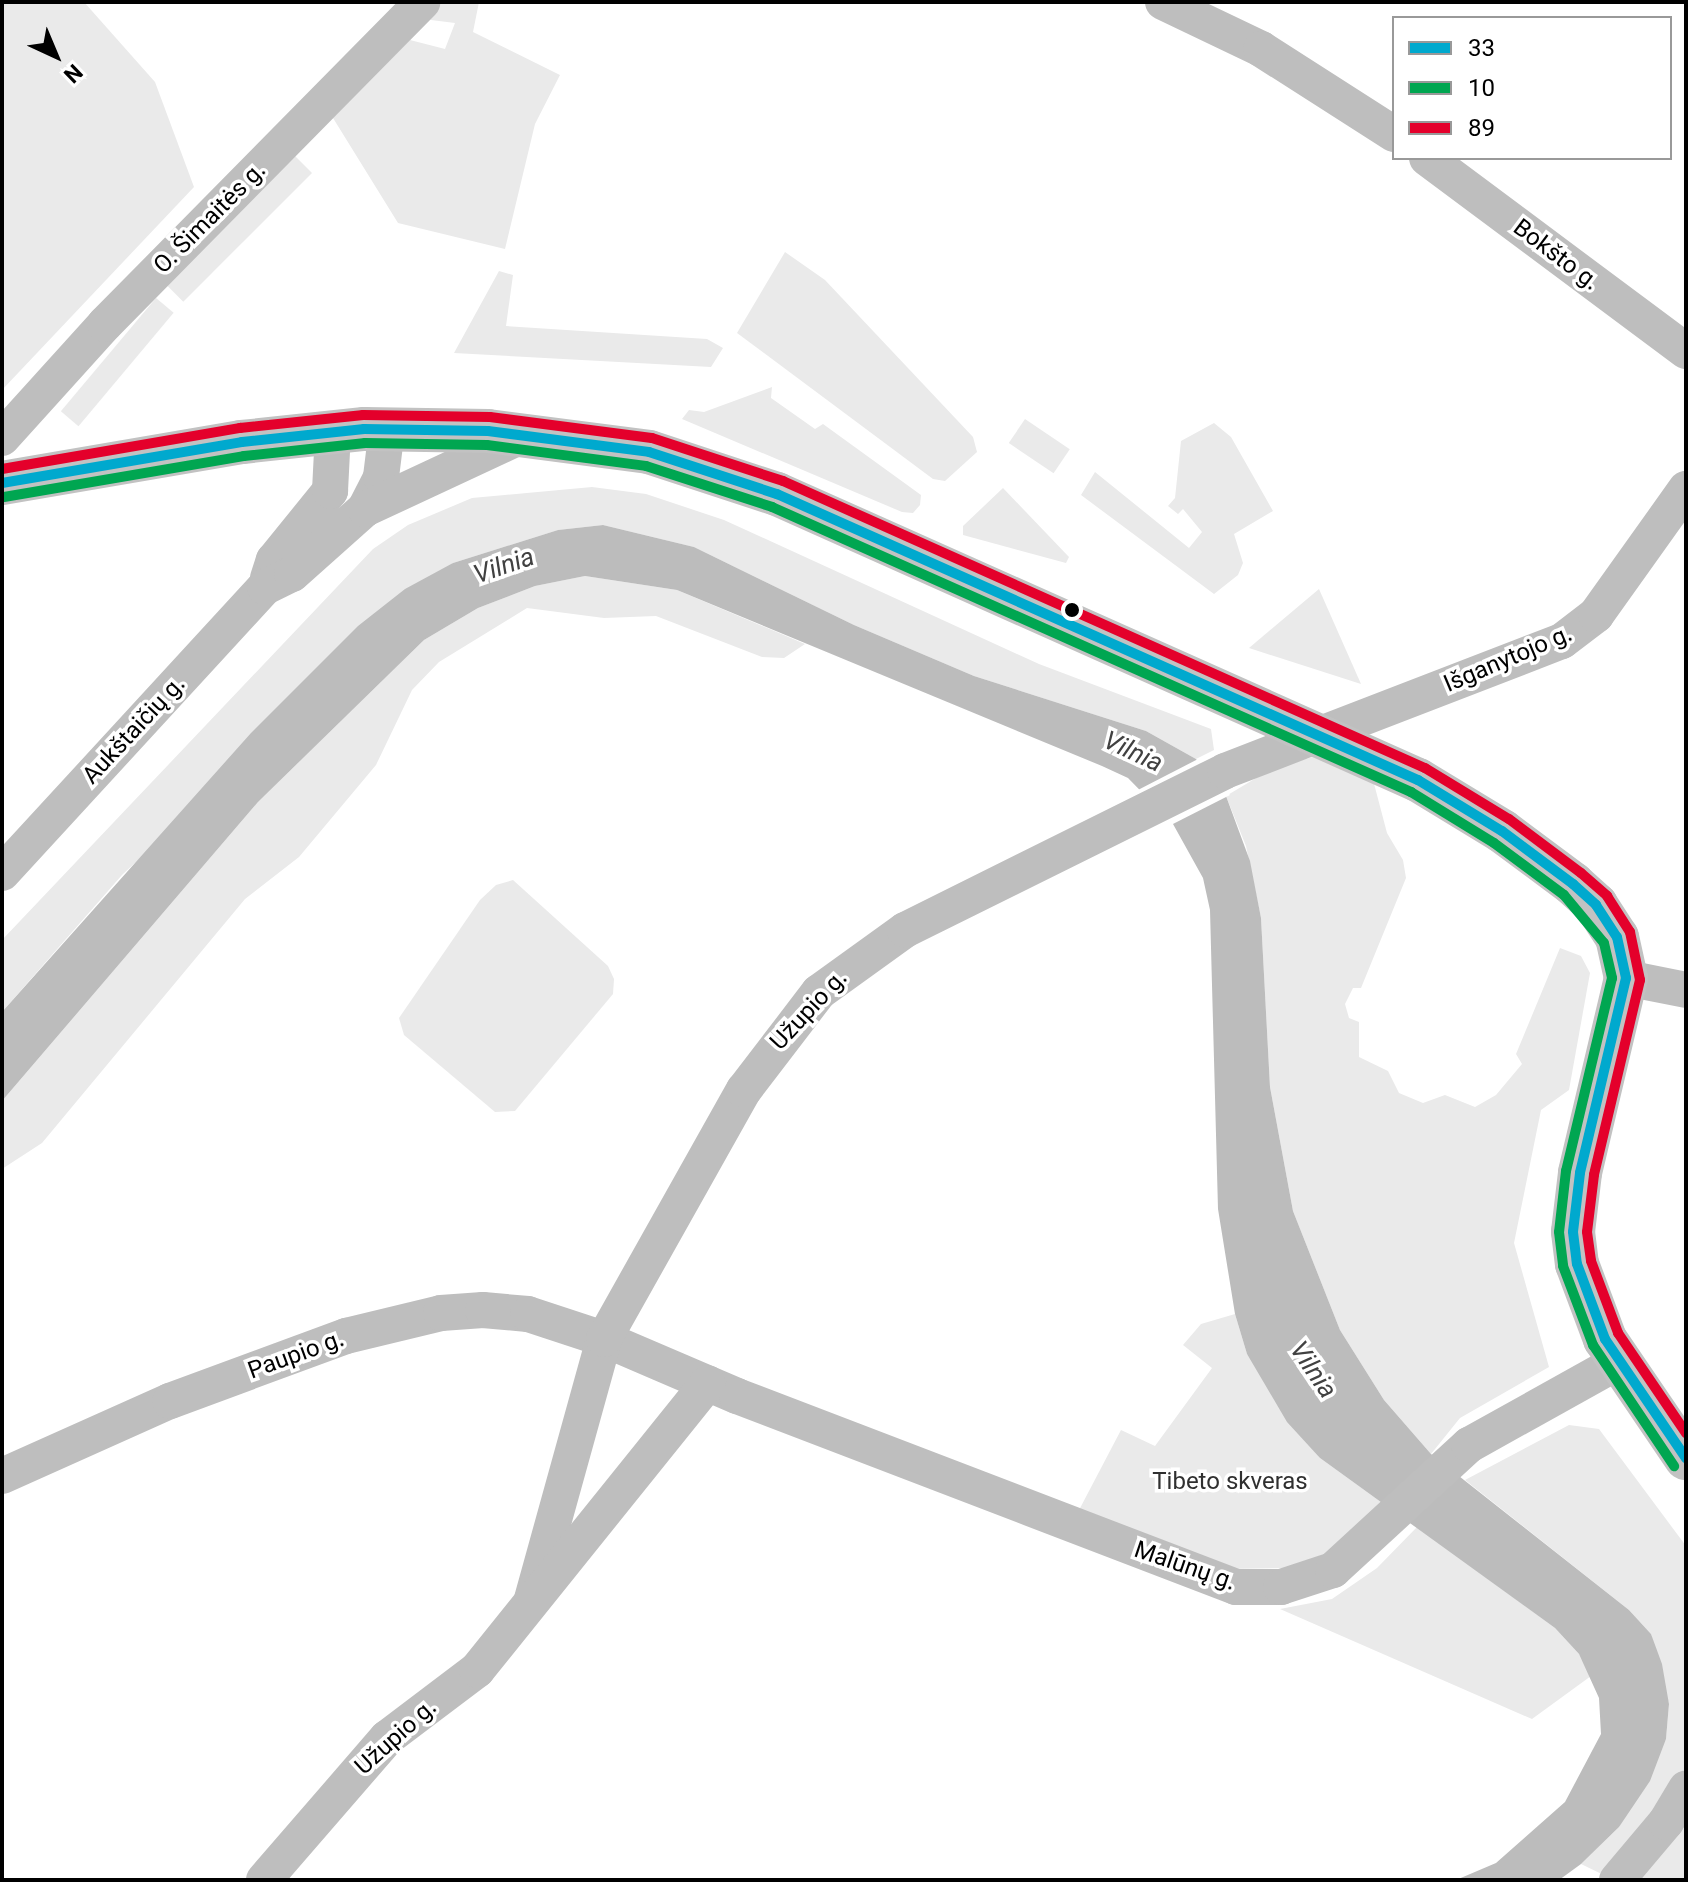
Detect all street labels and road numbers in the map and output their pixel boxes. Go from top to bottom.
street label: O. Šimaitės g. [148,156,272,280]
street label: Bokšto g. [1507,213,1605,297]
street label: Išganytojo g. [1440,619,1576,699]
street label: Aukštaičių g. [77,670,191,790]
street label: Užupio g. [765,964,853,1056]
street label: Paupio g. [244,1324,348,1386]
street label: Malūnų g. [1131,1535,1239,1597]
street label: Užupio g. [349,1693,443,1781]

